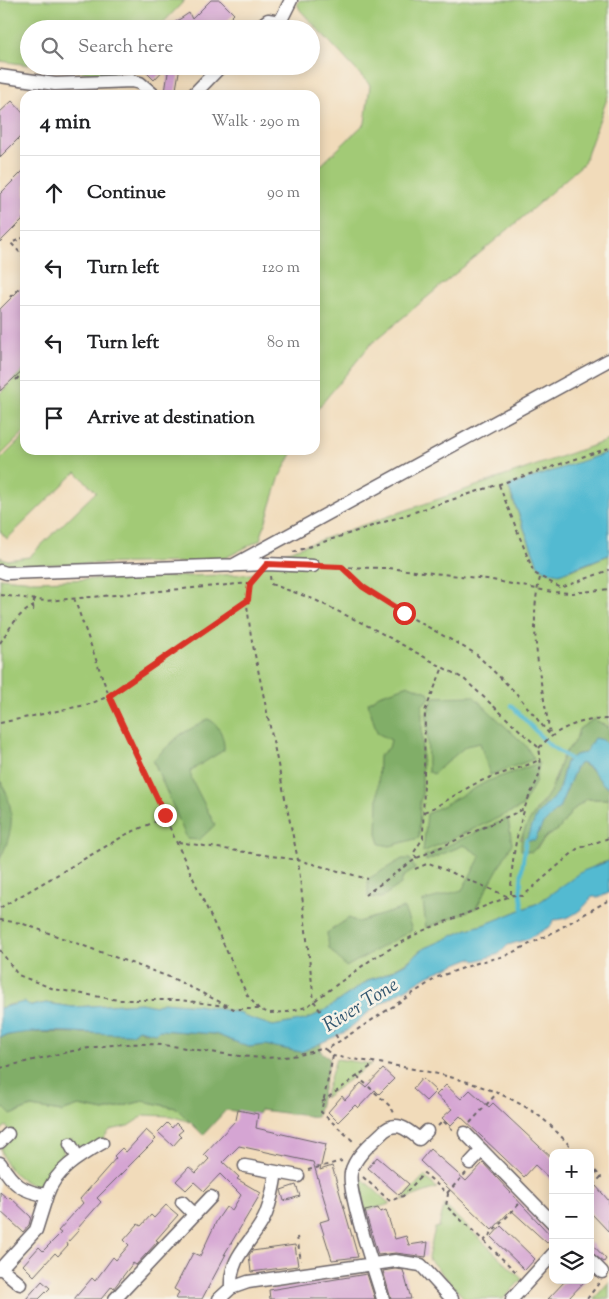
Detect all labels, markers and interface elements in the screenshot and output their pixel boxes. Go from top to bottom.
search box [20,20,320,75]
icon: search [38,34,66,62]
text: Search here [78,34,173,61]
text: 4 min [40,108,91,138]
text: Walk · 290 m [211,111,300,134]
icon: ahead [40,179,68,207]
text: Continue [87,180,166,207]
text: 90 m [267,182,300,205]
icon: left [40,254,68,282]
text: Turn left [87,255,159,282]
text: 120 m [262,257,300,280]
icon: left [40,329,68,357]
text: Turn left [87,330,159,357]
text: 80 m [267,332,300,355]
icon: arrive [40,404,68,432]
text: Arrive at destination [87,405,255,432]
route start [393,602,416,625]
route end [154,804,177,827]
water label: River Tone [318,972,405,1041]
map controls [549,1149,594,1284]
button: + [549,1149,594,1194]
button: − [549,1194,594,1239]
button: layers [549,1239,594,1284]

